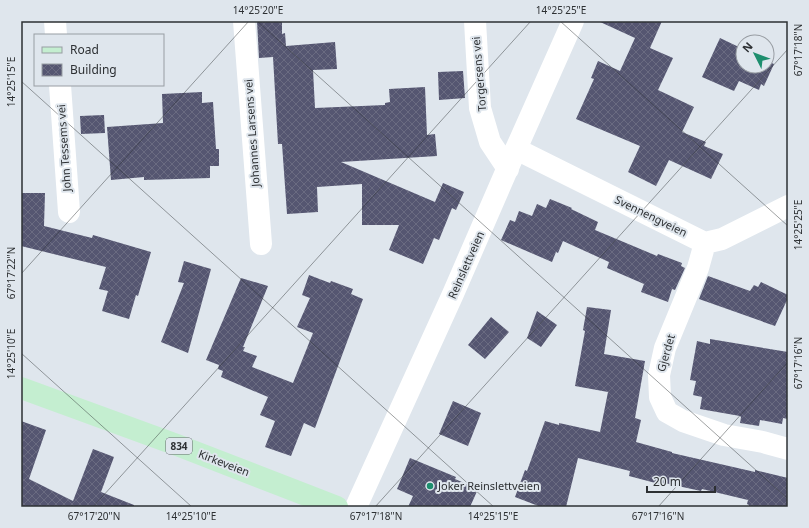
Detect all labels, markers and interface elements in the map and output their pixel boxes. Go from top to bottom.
text: 14°25'20"E [233,3,283,17]
text: 14°25'25"E [536,3,586,17]
text: 67°17'18"N [791,24,805,76]
legend [34,34,164,86]
north arrow [735,34,775,74]
street label: Torgersens vei [468,36,489,112]
text: N [739,39,756,55]
text: Road [70,41,99,58]
text: 14°25'15"E [4,57,18,107]
text: Building [70,61,117,78]
street label: Johannes Larsens vei [240,79,263,188]
street label: John Tessems vei [53,104,74,193]
street label: Svennengveien [613,192,690,240]
text: 14°25'25"E [791,200,805,250]
street label: Reinslettveien [444,229,487,301]
text: 67°17'22"N [4,247,18,299]
text: 14°25'10"E [4,329,18,379]
street label: Gjerdet [653,332,678,373]
text: 67°17'16"N [791,337,805,389]
road number: 834 [166,438,192,454]
street label: Kirkeveien [196,446,252,479]
scale bar [647,468,715,494]
text: 20 m [653,473,681,490]
place label: Joker Reinslettveien [437,478,540,493]
marker: Joker Reinslettveien [425,481,435,491]
text: 67°17'20"N [68,509,120,523]
text: 14°25'10"E [166,509,216,523]
text: 67°17'18"N [350,509,402,523]
text: 14°25'15"E [468,509,518,523]
text: 67°17'16"N [632,509,684,523]

